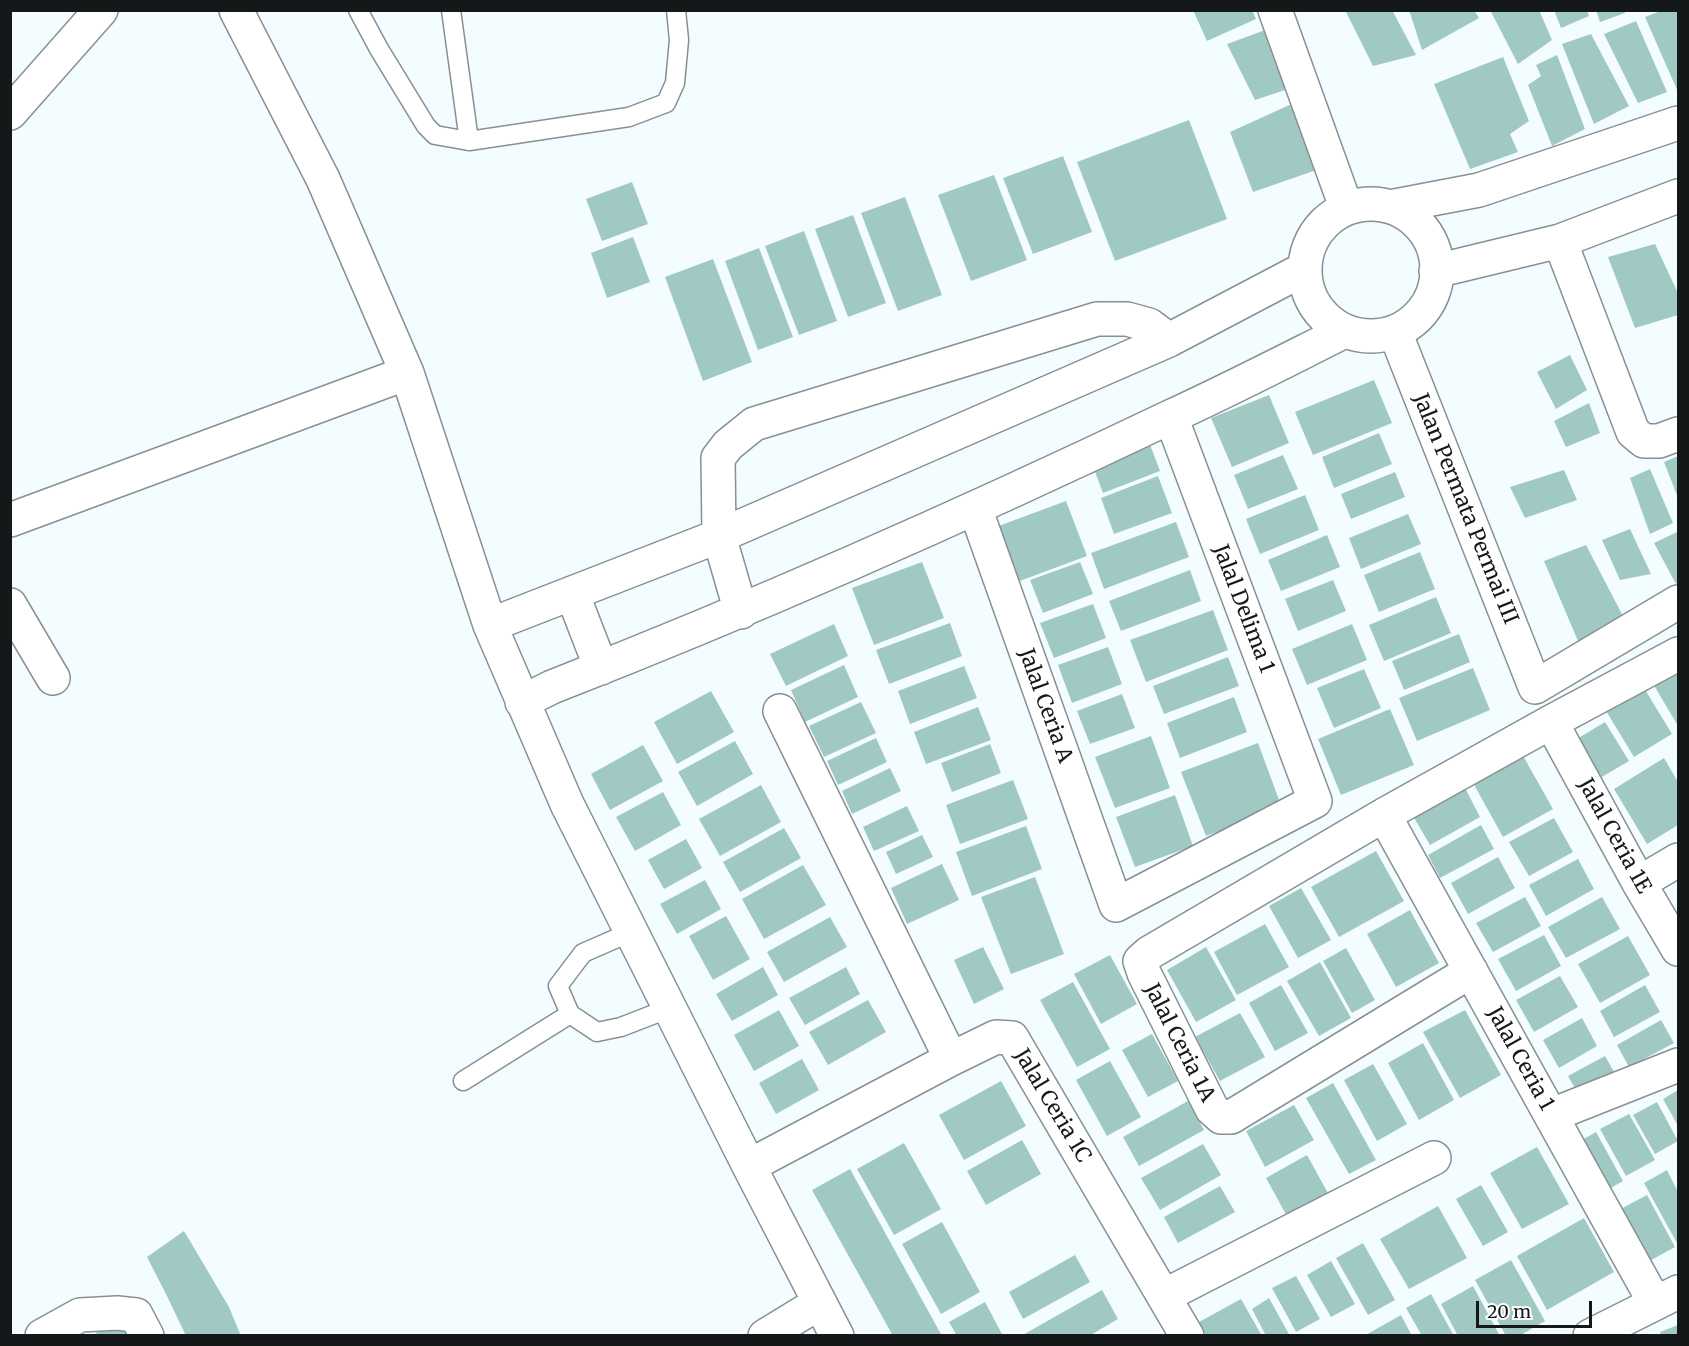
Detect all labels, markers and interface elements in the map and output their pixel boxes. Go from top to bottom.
street label: Jalan Permata Permai III [1407,390,1523,628]
street label: Jalal Delima 1 [1207,541,1279,677]
street label: Jalal Ceria A [1013,645,1077,767]
street label: Jalal Ceria 1E [1572,774,1656,898]
street label: Jalal Ceria 1A [1138,980,1220,1106]
street label: Jalal Ceria 1 [1481,1003,1559,1115]
street label: Jalal Ceria 1C [1008,1045,1096,1167]
scale bar [1479,1289,1594,1327]
text: 20 m [1487,1300,1531,1323]

